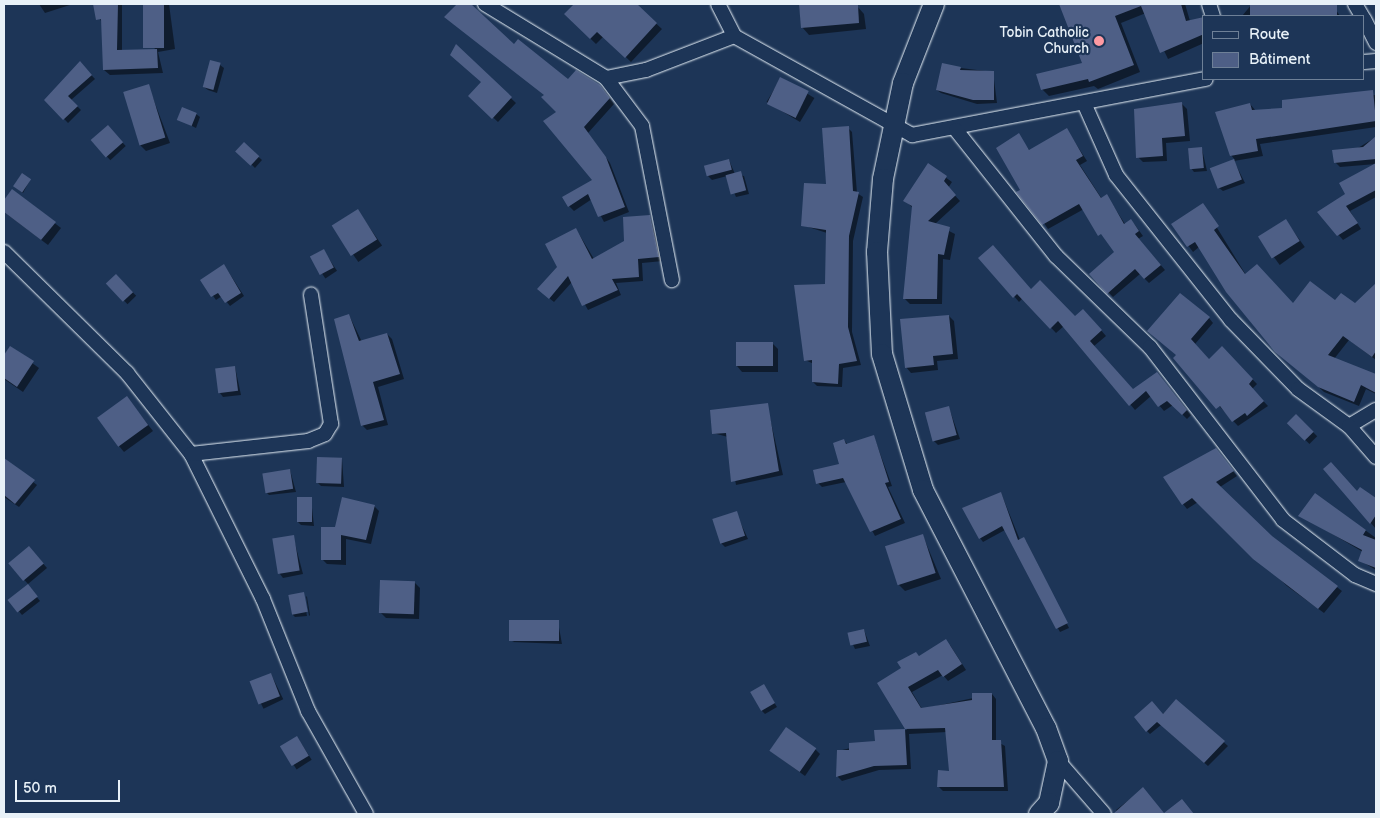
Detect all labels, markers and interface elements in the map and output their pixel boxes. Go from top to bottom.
legend [1202,15,1365,80]
place label: Tobin Catholic Church [1000,25,1089,58]
text: Route [1249,25,1289,44]
marker: Tobin Catholic Church [1093,35,1105,47]
text: Bâtiment [1249,50,1310,69]
scale bar [18,770,122,802]
text: 50 m [23,779,57,798]

